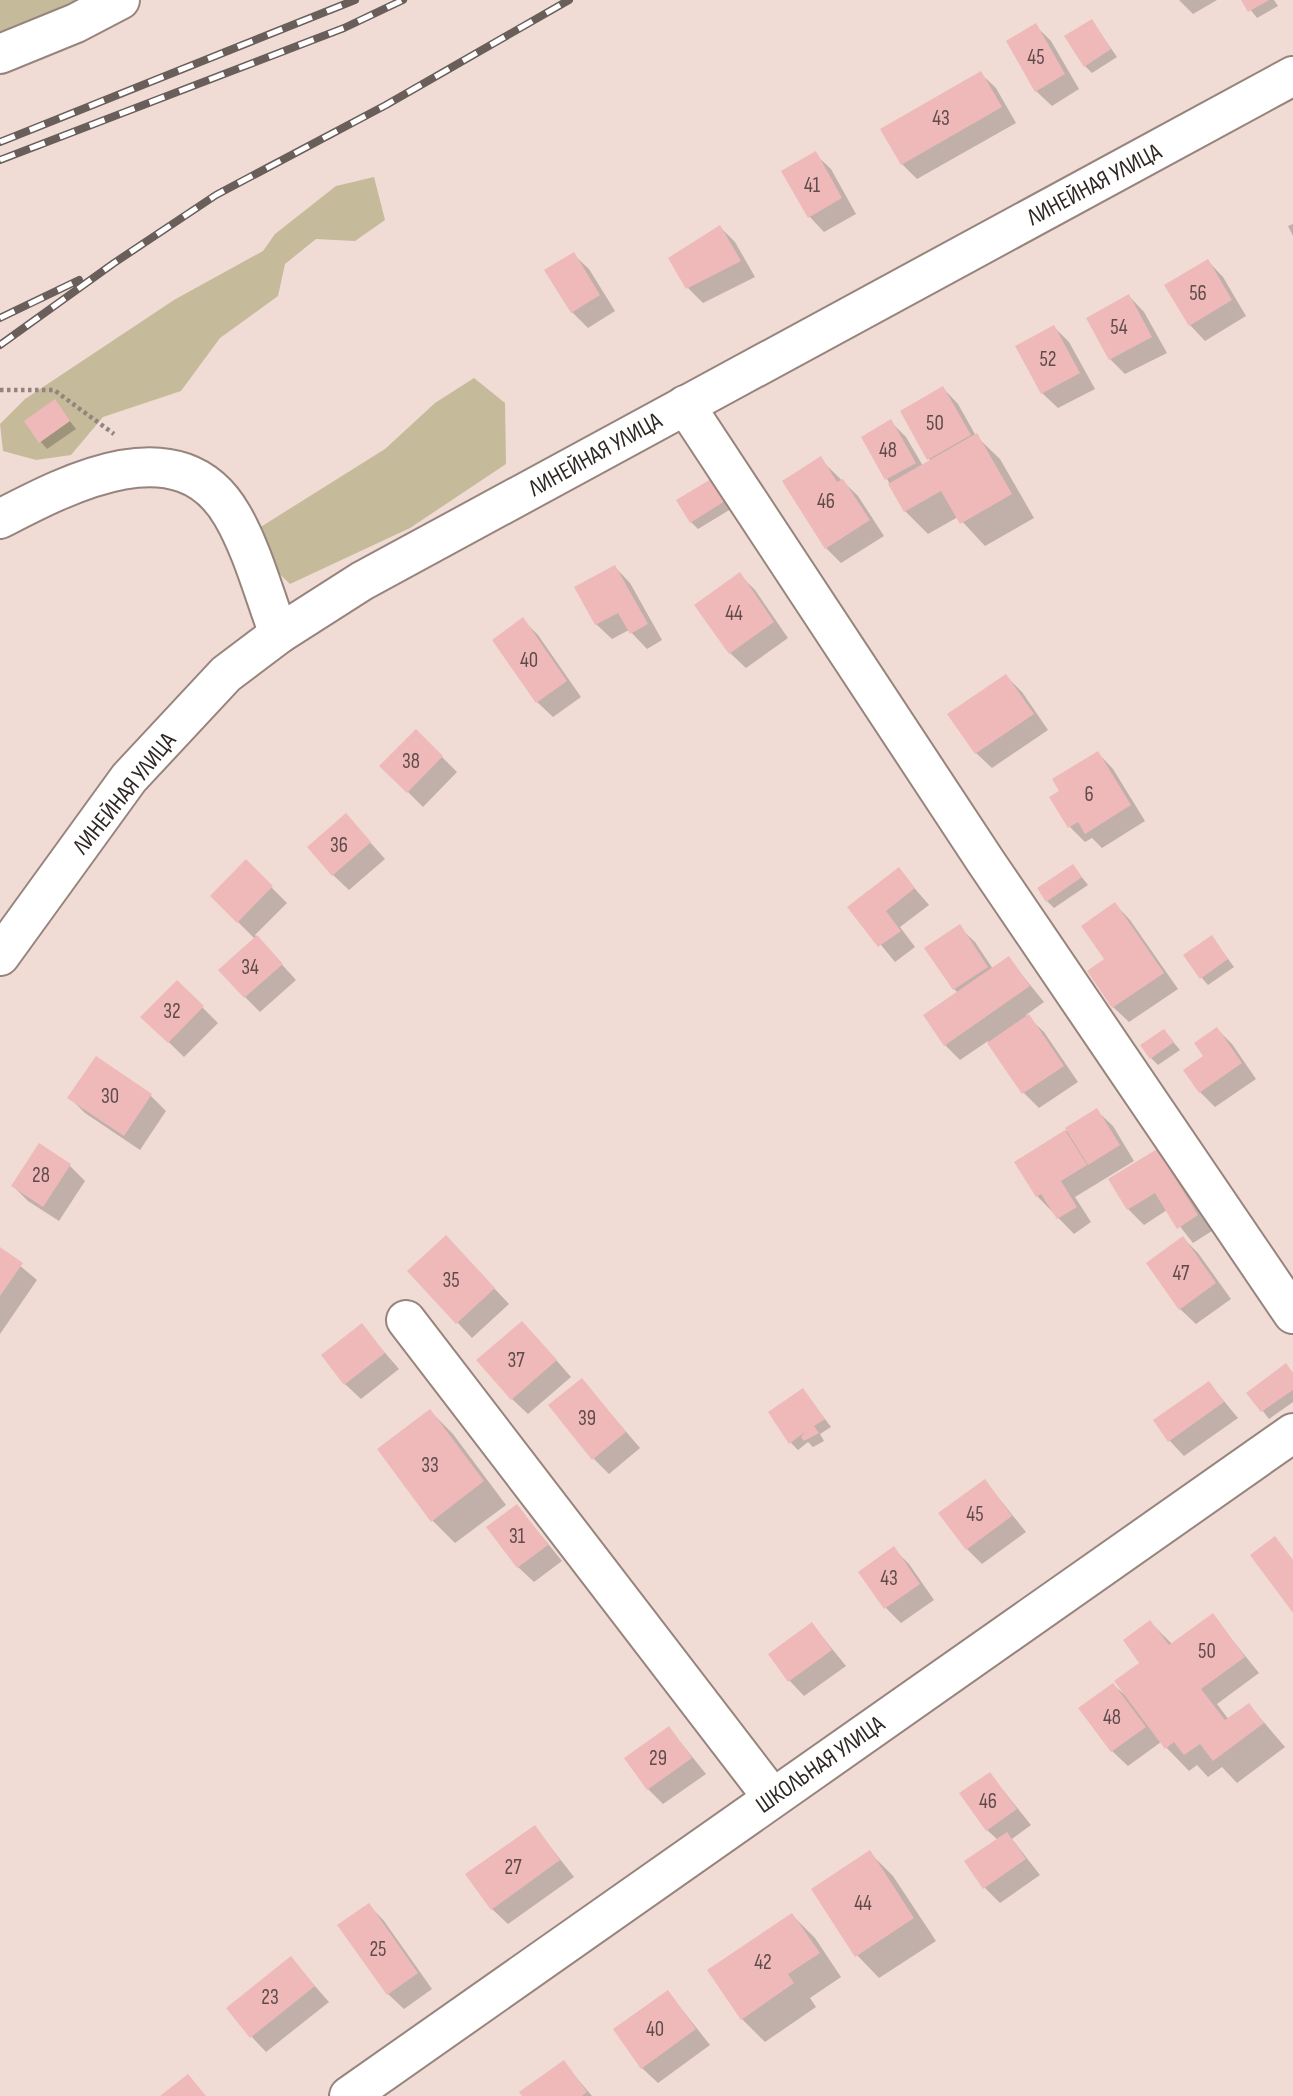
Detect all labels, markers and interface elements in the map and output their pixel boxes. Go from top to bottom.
house number: 45 [1027,45,1045,70]
house number: 43 [932,106,950,131]
street label: ЛИНЕЙНАЯ УЛИЦА [1021,137,1167,232]
house number: 41 [804,173,821,198]
house number: 56 [1189,281,1207,306]
house number: 54 [1110,315,1128,340]
house number: 52 [1039,347,1057,372]
street label: ЛИНЕЙНАЯ УЛИЦА [523,406,668,503]
house number: 50 [926,411,944,436]
house number: 48 [879,438,897,463]
house number: 46 [817,489,835,514]
house number: 44 [725,601,743,626]
house number: 40 [520,648,538,673]
street label: ЛИНЕЙНАЯ УЛИЦА [66,726,183,861]
house number: 38 [402,749,420,774]
house number: 6 [1084,782,1094,807]
house number: 36 [330,833,348,858]
house number: 34 [241,955,259,980]
house number: 32 [163,999,181,1024]
house number: 30 [101,1084,119,1109]
house number: 28 [32,1163,50,1188]
house number: 47 [1172,1261,1190,1286]
house number: 35 [442,1268,460,1293]
house number: 37 [507,1348,525,1373]
house number: 39 [578,1406,596,1431]
house number: 33 [421,1453,439,1478]
house number: 45 [966,1502,984,1527]
house number: 31 [509,1524,526,1549]
house number: 43 [880,1566,898,1591]
house number: 50 [1198,1639,1216,1664]
house number: 48 [1103,1705,1121,1730]
street label: ШКОЛЬНАЯ УЛИЦА [750,1709,891,1819]
house number: 29 [649,1746,667,1771]
house number: 46 [979,1789,997,1814]
house number: 27 [504,1855,522,1880]
house number: 44 [854,1891,872,1916]
house number: 25 [369,1937,387,1962]
house number: 42 [754,1950,772,1975]
house number: 23 [261,1985,279,2010]
house number: 40 [646,2017,664,2042]

